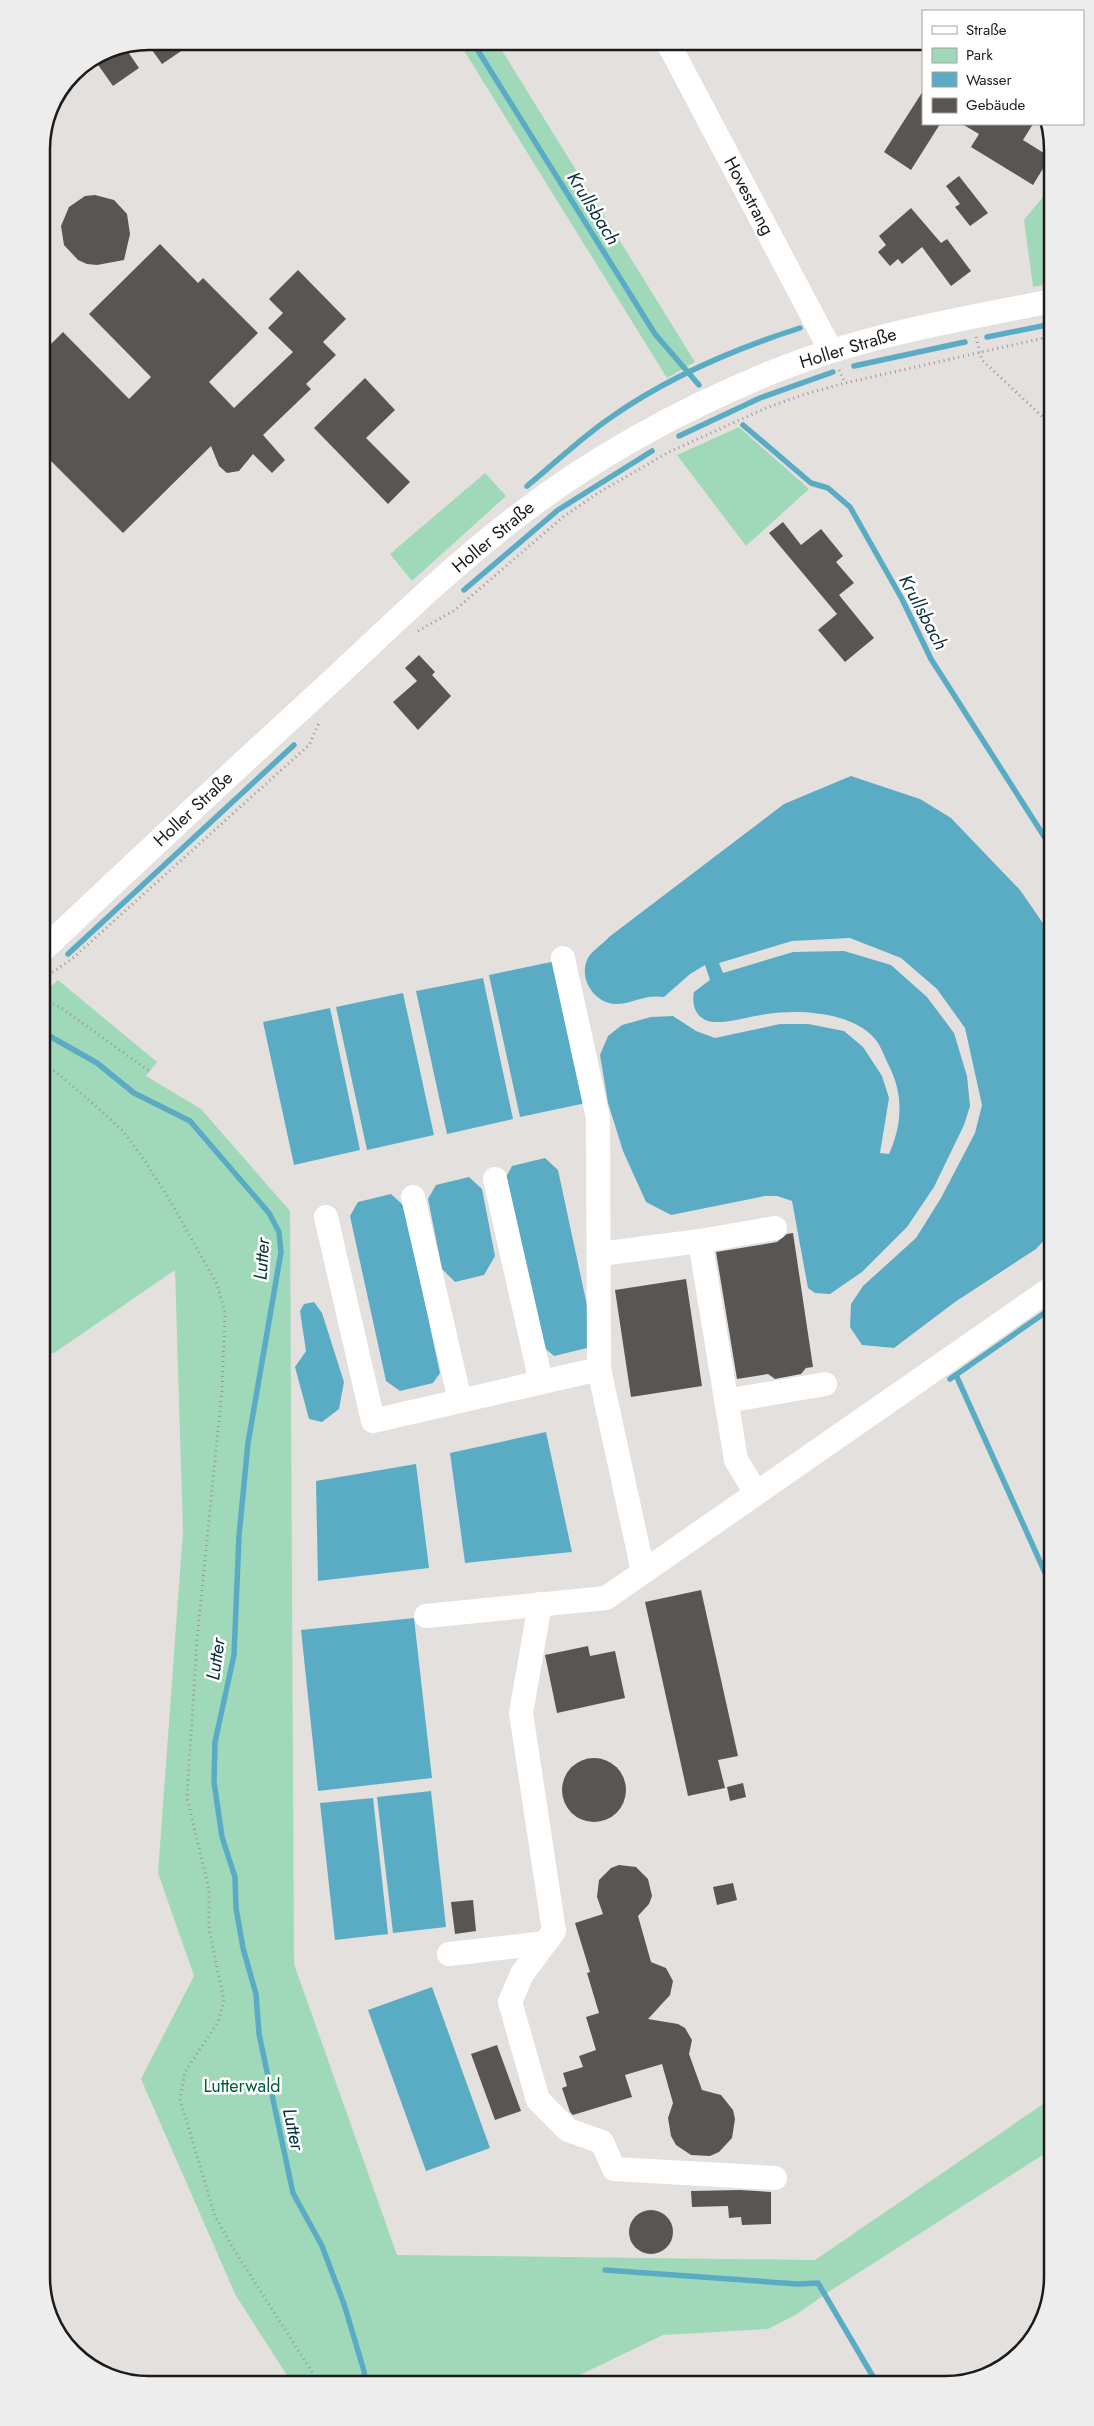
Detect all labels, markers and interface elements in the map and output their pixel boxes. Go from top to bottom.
legend [922,10,1084,125]
text: Straße [966,19,1007,41]
text: Park [966,44,993,66]
text: Wasser [966,69,1012,91]
text: Gebäude [966,94,1026,116]
street label: Hovestrang [717,152,781,240]
water label: Krullsbach [560,166,627,250]
street label: Holler Straße [796,321,900,375]
street label: Holler Straße [446,495,540,579]
water label: Krullsbach [892,570,955,655]
street label: Holler Straße [147,765,239,853]
water label: Lutter [247,1235,277,1281]
water label: Lutter [199,1635,232,1682]
park label: Lutterwald [203,2073,281,2099]
water label: Lutter [276,2106,311,2154]

